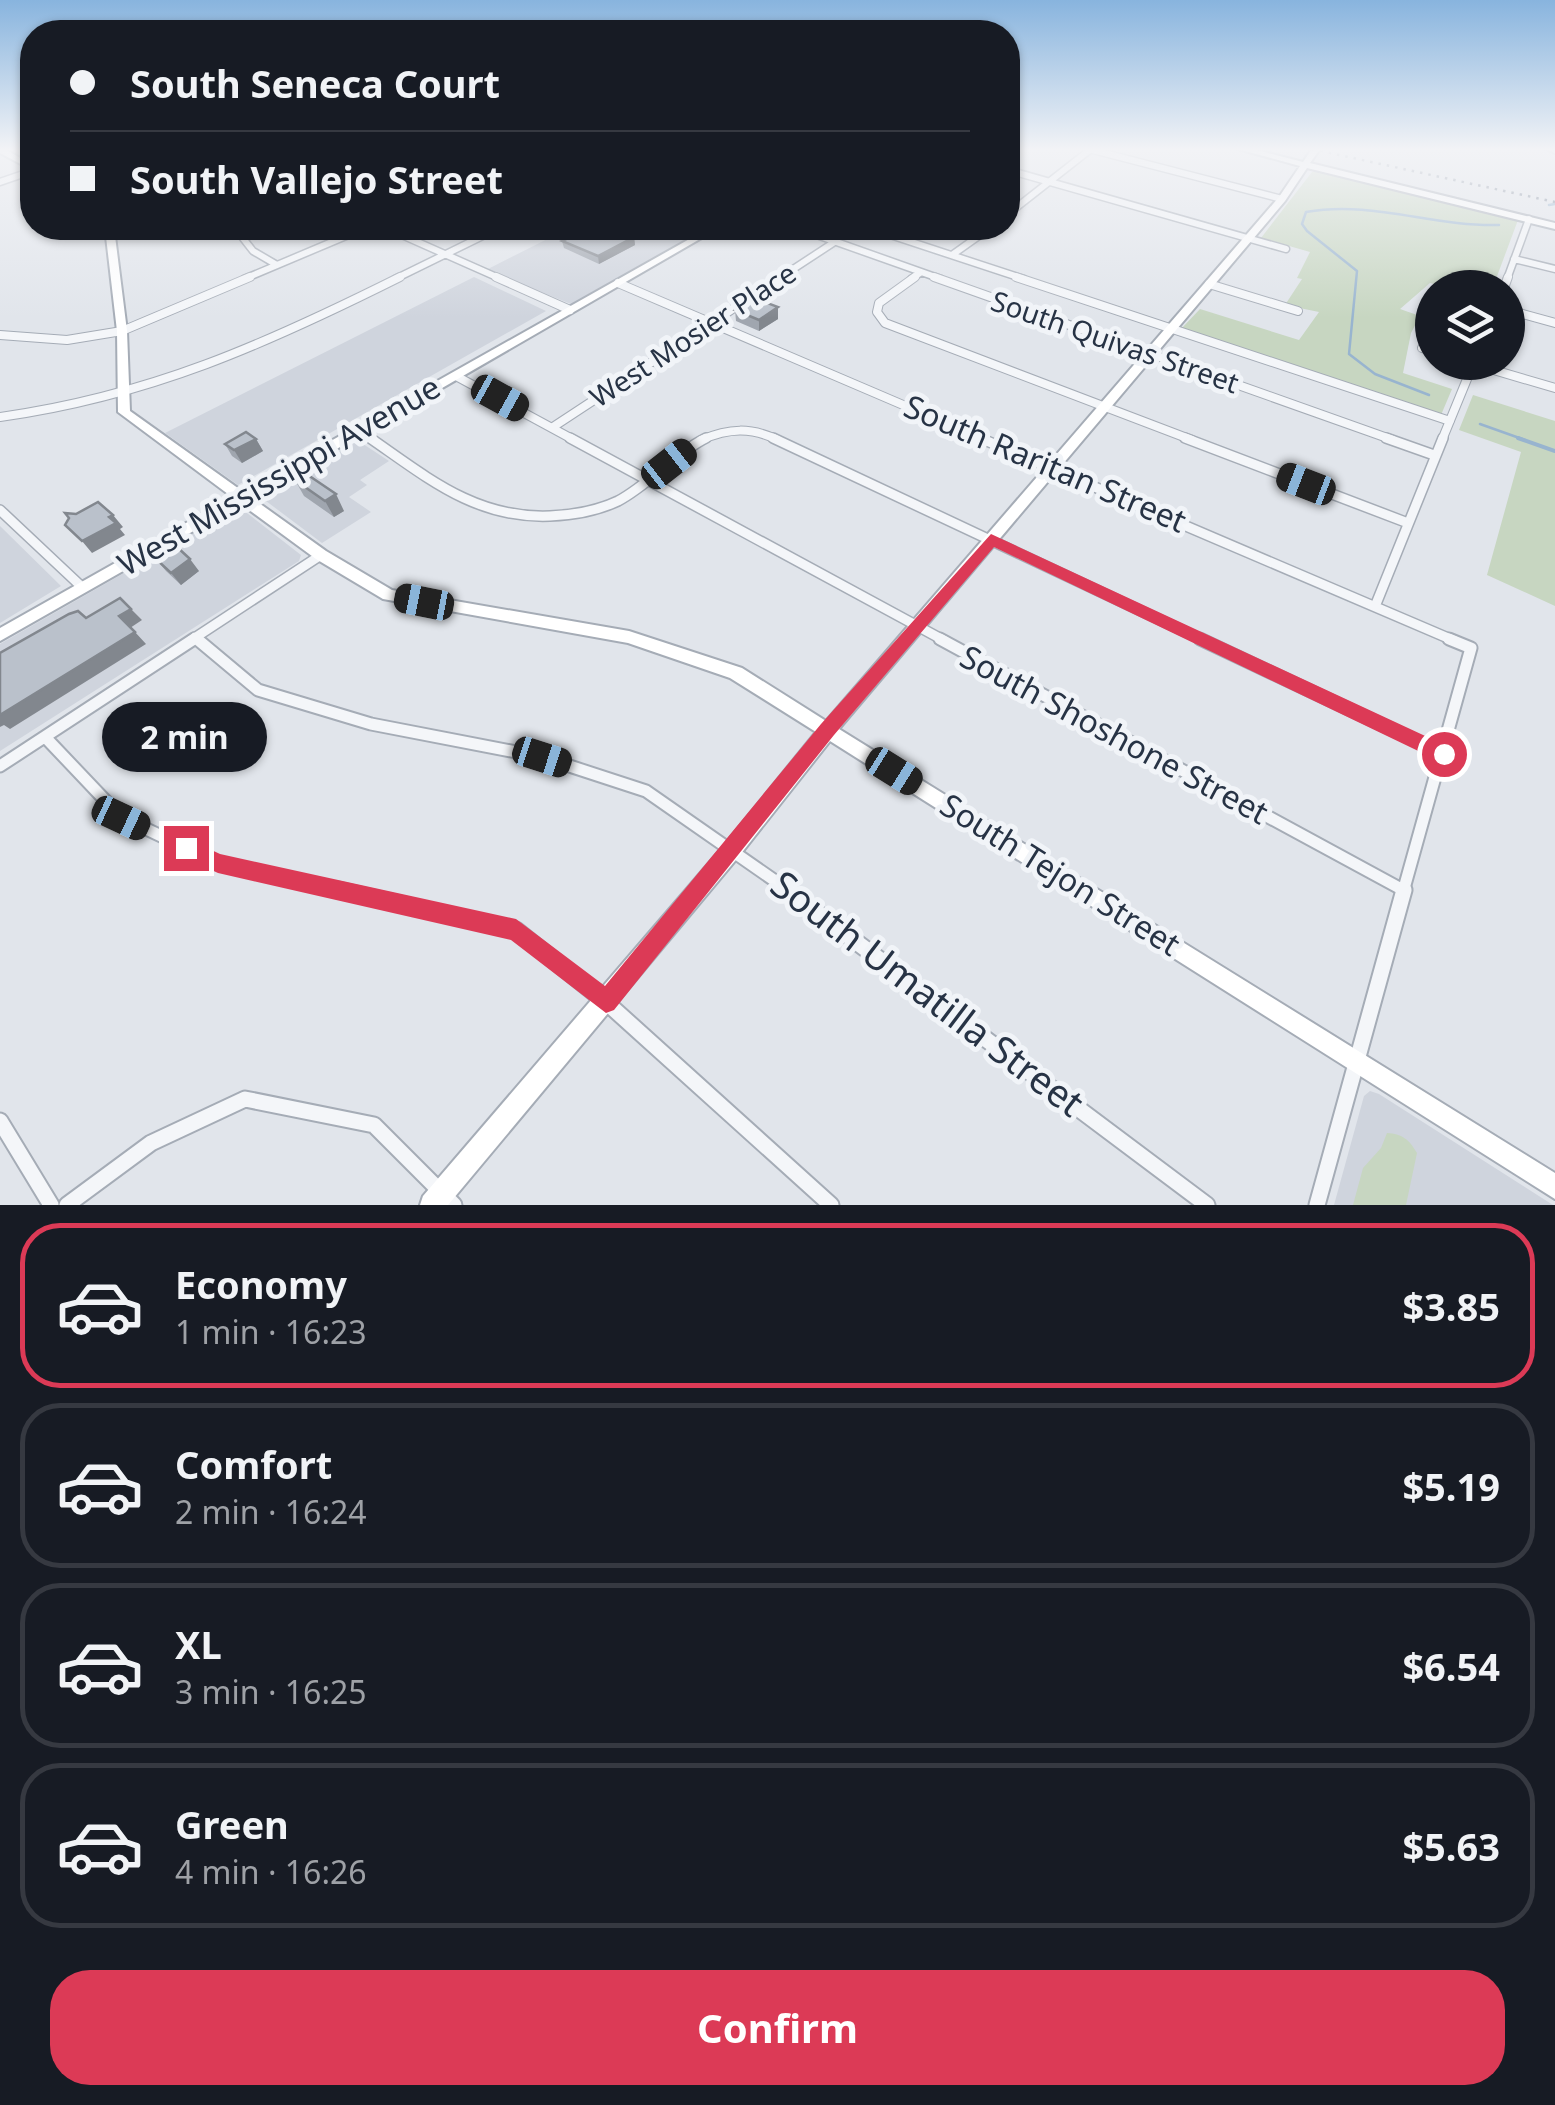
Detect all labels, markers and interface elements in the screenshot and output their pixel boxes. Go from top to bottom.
text: South Seneca Court [130,57,500,109]
text: South Vallejo Street [130,153,503,205]
street label: West Mosier Place [582,253,803,415]
map controls [1415,270,1525,380]
button: layers [1415,270,1525,380]
street label: South Quivas Street [986,281,1244,401]
street label: West Mississippi Avenue [109,365,447,585]
car [466,370,534,426]
street label: South Raritan Street [898,384,1193,542]
car [636,434,702,494]
car [1273,459,1339,509]
car [392,582,456,622]
street label: South Shoshone Street [953,634,1276,833]
callout: 2 min [104,703,268,773]
text: 2 min [140,715,229,758]
route start [1422,732,1467,777]
car [509,733,575,781]
car [861,742,927,800]
street label: South Tejon Street [933,783,1189,965]
car [87,792,155,844]
route end [164,826,209,871]
street label: South Umatilla Street [761,857,1095,1127]
text: Economy [175,1258,347,1310]
icon: car [55,1261,145,1351]
text: $3.85 [1402,1280,1500,1332]
text: 1 min · 16:23 [175,1310,367,1353]
text: Comfort [175,1438,332,1490]
icon: car [55,1441,145,1531]
text: $5.19 [1402,1460,1500,1512]
text: 2 min · 16:24 [175,1490,367,1533]
text: XL [175,1618,222,1670]
icon: car [55,1621,145,1711]
text: $6.54 [1402,1640,1500,1692]
text: 3 min · 16:25 [175,1670,367,1713]
text: Green [175,1798,289,1850]
icon: car [55,1801,145,1891]
text: $5.63 [1402,1820,1500,1872]
text: 4 min · 16:26 [175,1850,367,1893]
button: Confirm [50,1970,1505,2085]

